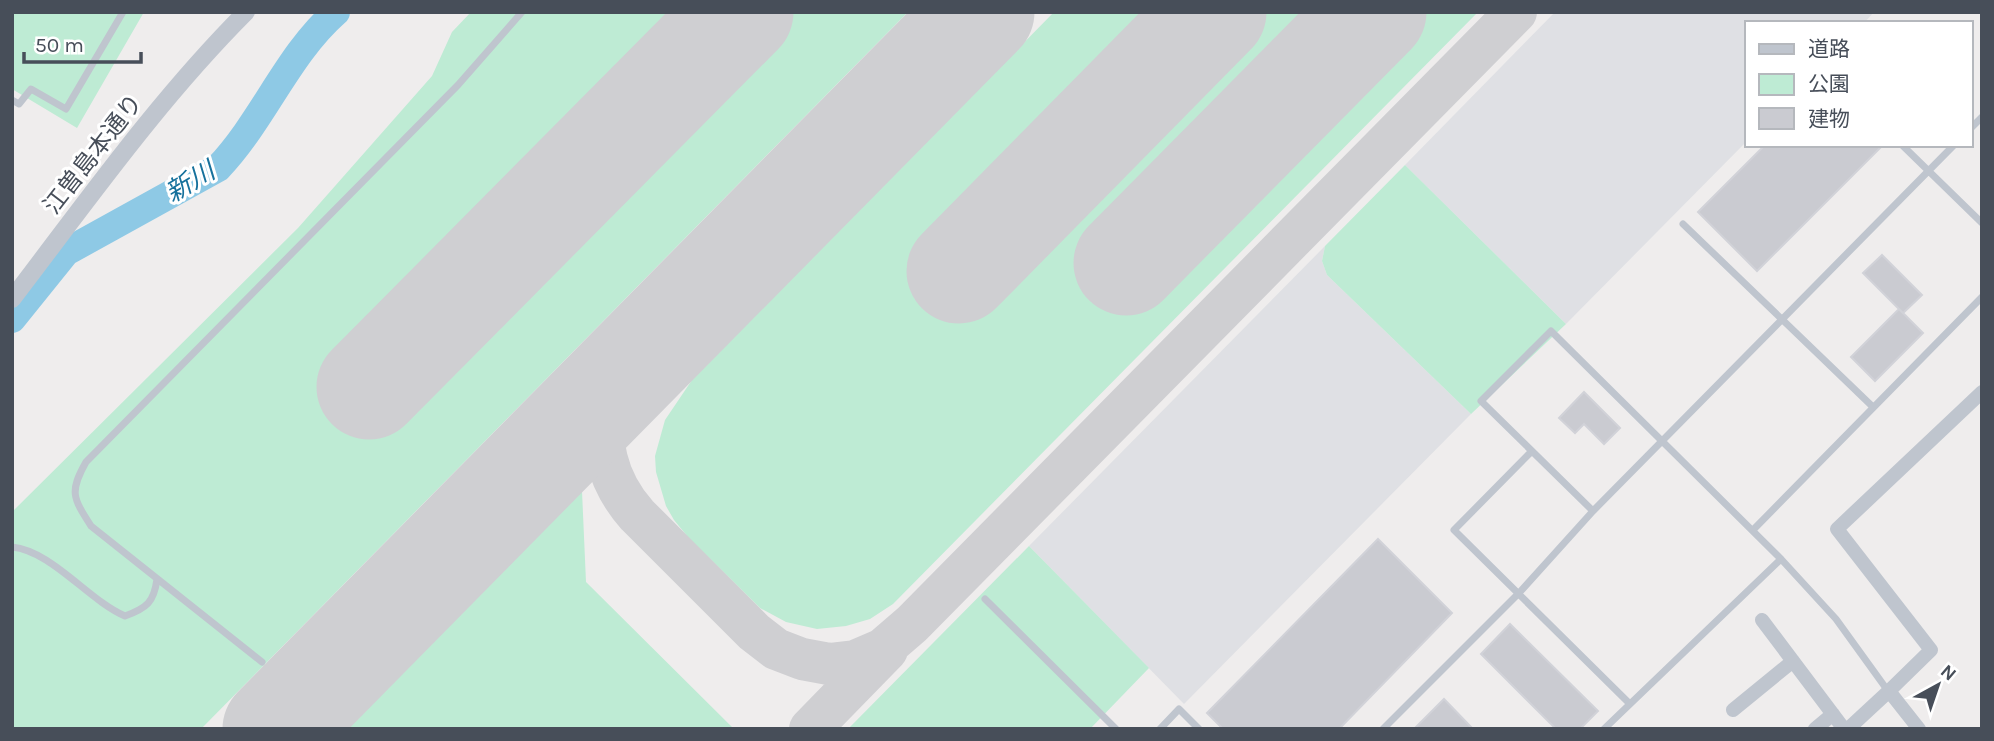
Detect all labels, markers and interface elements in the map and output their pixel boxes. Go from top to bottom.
scale bar [24,21,142,65]
legend [1745,21,1973,147]
text: 50 m [35,33,84,57]
text: 道路 [1808,37,1850,61]
text: 公園 [1808,72,1850,96]
street label: 江曽島本通り [38,89,148,219]
text: 建物 [1808,107,1850,131]
water label: 新川 [160,154,223,209]
north arrow [1903,650,1973,720]
text: N [1936,660,1961,686]

